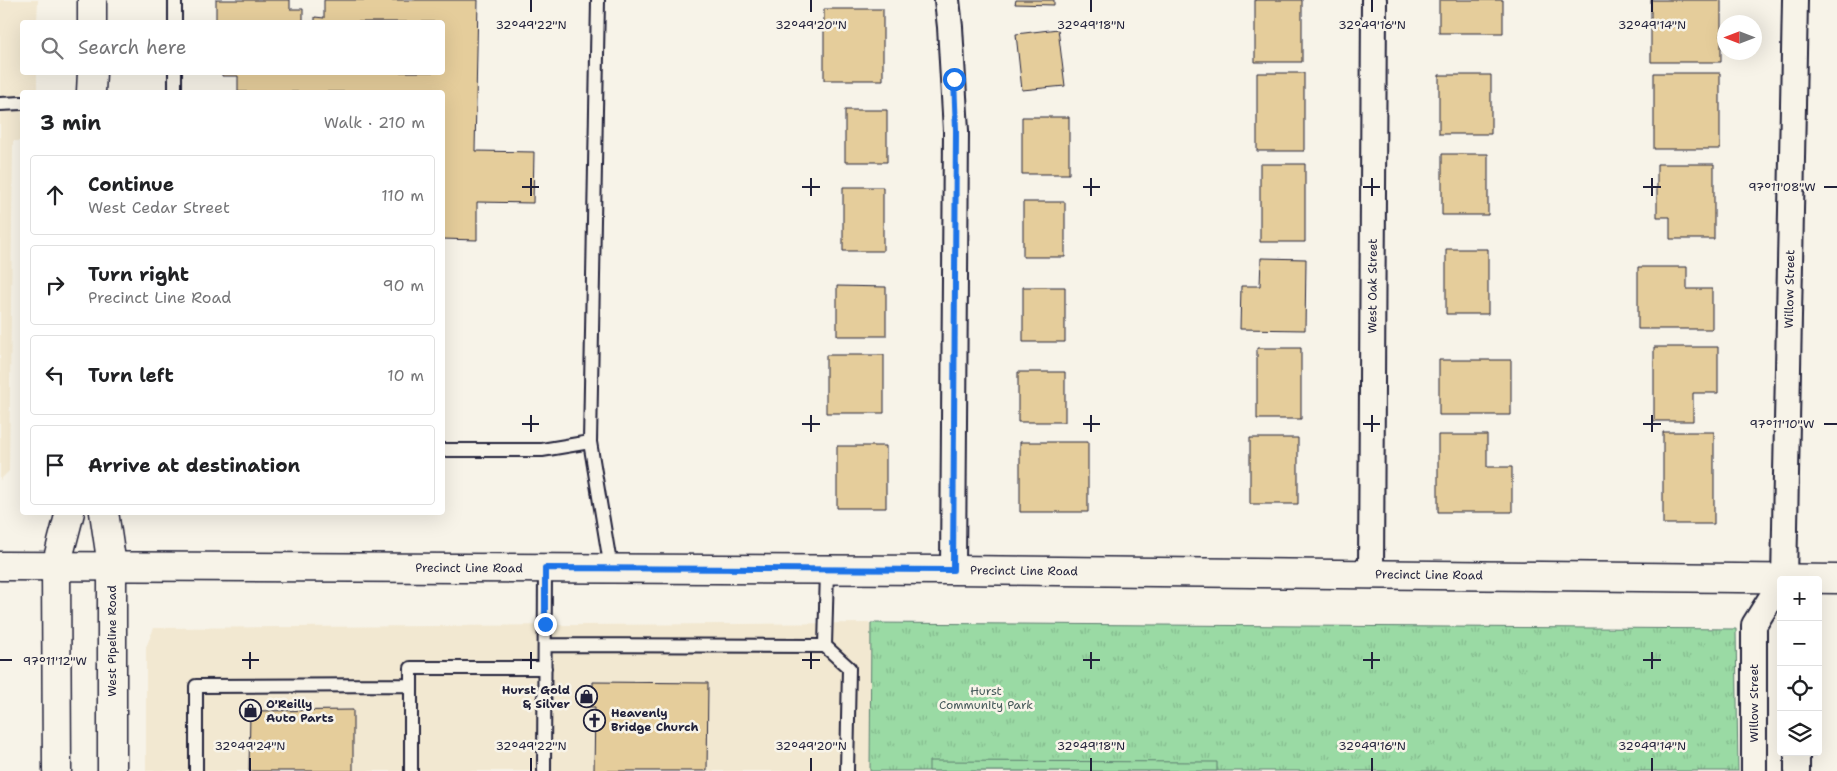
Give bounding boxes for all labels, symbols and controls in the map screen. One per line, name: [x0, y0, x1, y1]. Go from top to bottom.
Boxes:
north arrow: [1717, 15, 1762, 60]
text: 32°49'22"N: [495, 17, 567, 33]
text: 32°49'20"N: [775, 17, 847, 33]
text: 32°49'18"N: [1057, 17, 1125, 33]
text: 32°49'16"N: [1338, 17, 1406, 33]
text: 32°49'14"N: [1618, 17, 1686, 33]
search box: [20, 20, 445, 75]
icon: search: [38, 34, 66, 62]
text: Search here: [78, 35, 187, 60]
route start: [943, 68, 966, 91]
text: 3 min: [40, 109, 101, 137]
text: Walk · 210 m: [324, 112, 425, 133]
text: Continue: [88, 172, 174, 197]
text: 97°11'08"W: [1748, 179, 1816, 195]
icon: ahead: [41, 181, 69, 209]
text: 110 m: [381, 185, 424, 206]
text: West Cedar Street: [88, 197, 230, 218]
street label: West Oak Street: [1364, 238, 1381, 334]
street label: Willow Street: [1781, 249, 1798, 329]
text: Turn right: [88, 262, 189, 287]
icon: right: [41, 271, 69, 299]
text: 90 m: [383, 275, 424, 296]
text: Precinct Line Road: [88, 287, 231, 308]
icon: left: [41, 361, 69, 389]
text: Turn left: [88, 363, 174, 388]
text: 10 m: [387, 365, 424, 386]
text: 97°11'10"W: [1750, 416, 1814, 432]
icon: arrive: [41, 451, 69, 479]
text: Arrive at destination: [88, 453, 300, 478]
street label: Precinct Line Road: [415, 560, 523, 576]
street label: Precinct Line Road: [970, 562, 1078, 579]
street label: Precinct Line Road: [1375, 566, 1483, 583]
map controls: [1777, 576, 1822, 756]
button: +: [1777, 576, 1822, 621]
street label: West Pipeline Road: [104, 585, 120, 697]
route end: [534, 613, 557, 636]
button: −: [1777, 621, 1822, 666]
text: 97°11'12"W: [23, 653, 87, 669]
street label: Willow Street: [1746, 664, 1762, 742]
button: locate: [1777, 666, 1822, 711]
place label: Hurst Gold & Silver: [502, 682, 571, 712]
park label: Hurst Community Park: [939, 683, 1033, 713]
shop icon: Hurst Gold & Silver: [574, 685, 598, 709]
place label: O'Reilly Auto Parts: [266, 696, 334, 726]
shop icon: O'Reilly Auto Parts: [238, 699, 262, 723]
place label: Heavenly Bridge Church: [611, 705, 698, 735]
church icon: Heavenly Bridge Church: [583, 708, 607, 732]
button: layers: [1777, 711, 1822, 756]
text: 32°49'24"N: [215, 738, 286, 754]
text: 32°49'22"N: [495, 738, 567, 754]
text: 32°49'20"N: [775, 738, 847, 754]
text: 32°49'18"N: [1057, 738, 1125, 754]
text: 32°49'16"N: [1338, 738, 1406, 754]
text: 32°49'14"N: [1618, 738, 1686, 754]

